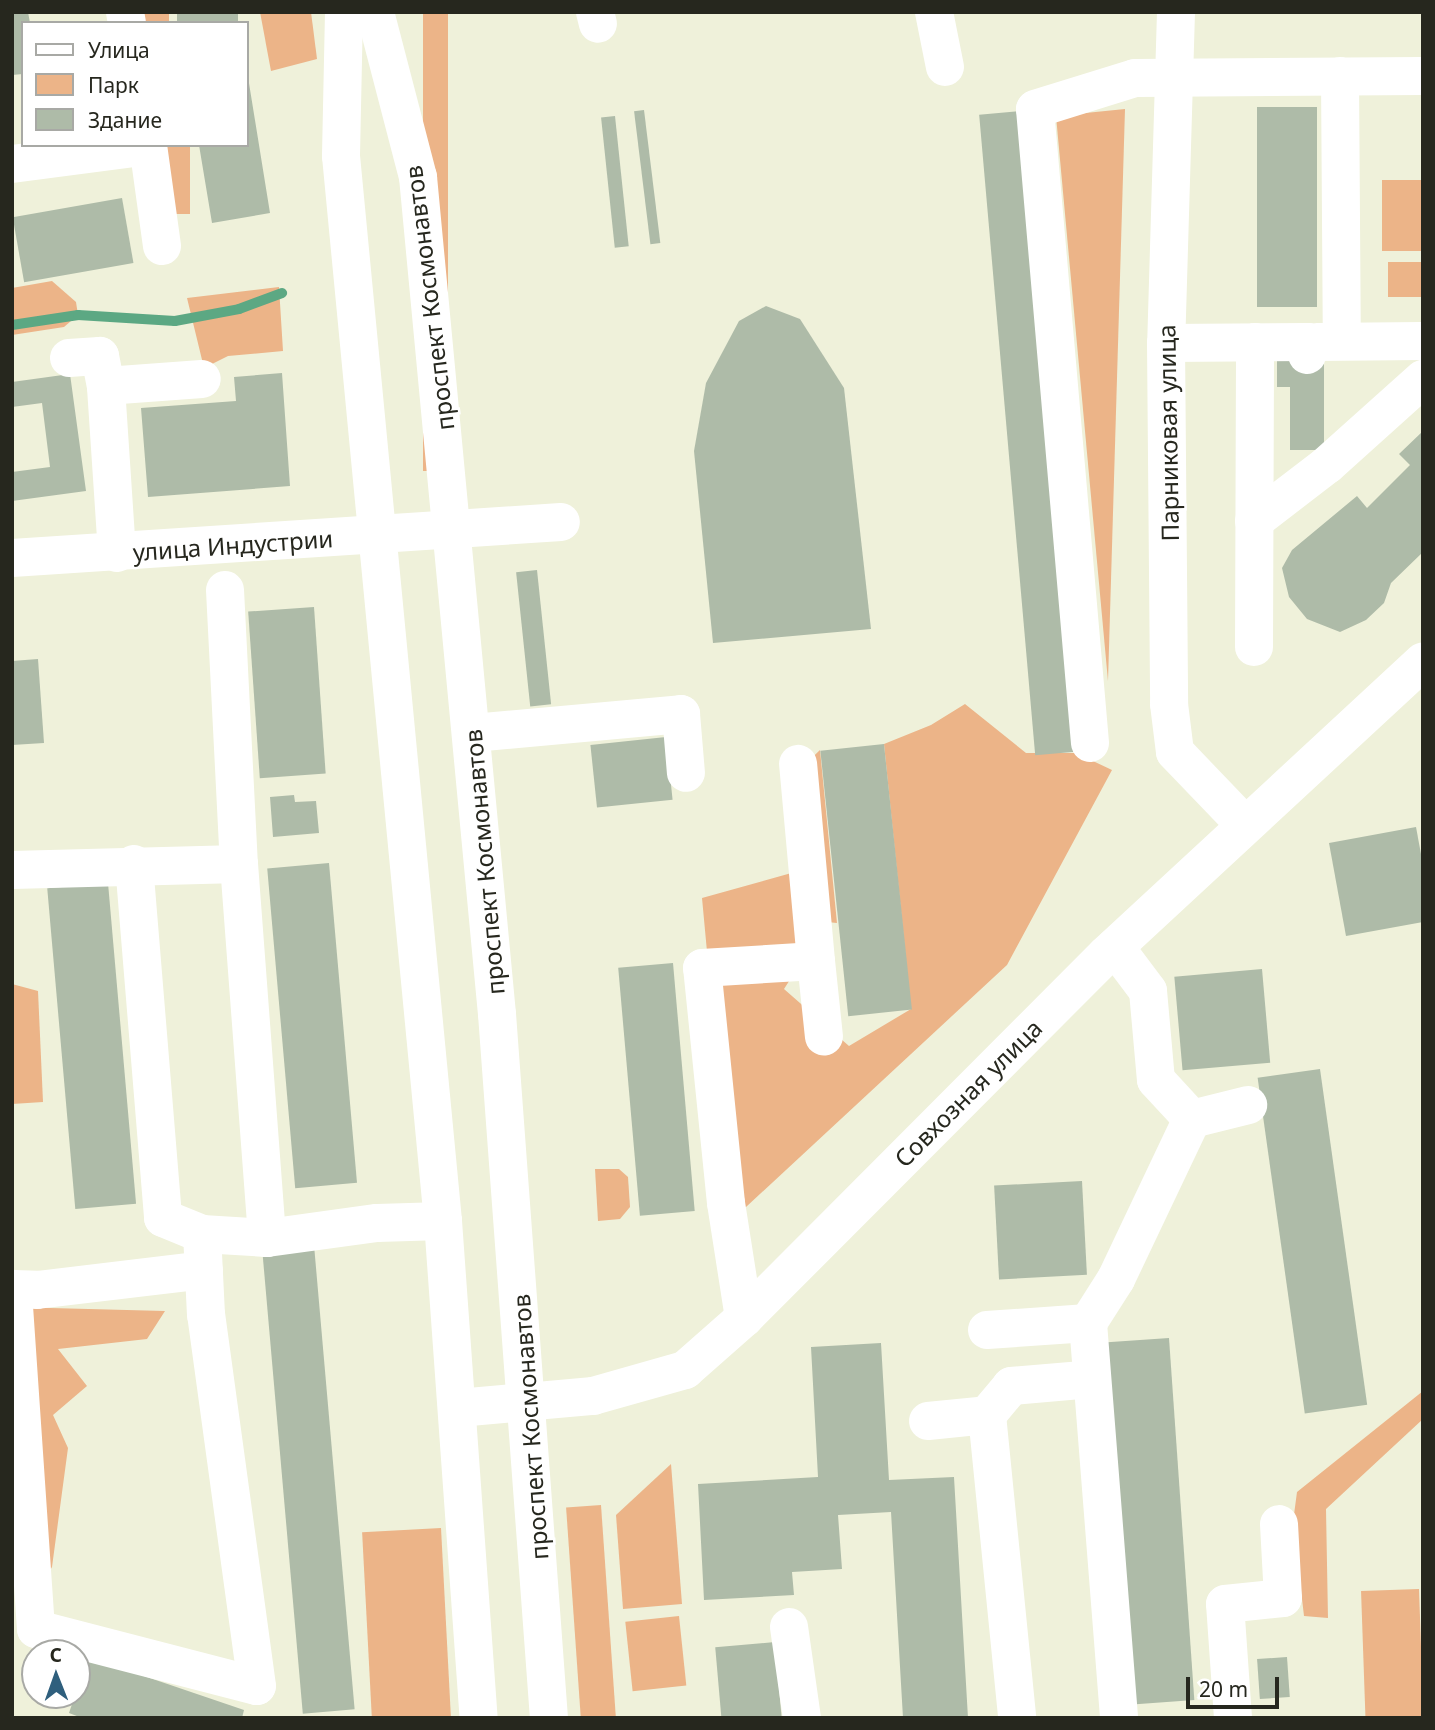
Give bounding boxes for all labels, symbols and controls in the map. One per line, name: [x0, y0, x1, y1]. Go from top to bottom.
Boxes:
legend: [21, 21, 248, 147]
text: Улица: [88, 36, 150, 64]
text: Парк: [88, 71, 139, 99]
text: Здание: [88, 106, 162, 134]
street label: проспект Космонавтов: [398, 164, 460, 432]
street label: Парниковая улица: [1152, 324, 1184, 542]
street label: улица Индустрии: [132, 524, 334, 566]
street label: проспект Космонавтов: [458, 728, 510, 996]
street label: Совхозная улица: [888, 1013, 1048, 1173]
street label: проспект Космонавтов: [506, 1293, 554, 1561]
north arrow: [21, 1639, 91, 1709]
text: С: [49, 1642, 62, 1668]
scale bar: [1190, 1664, 1283, 1708]
text: 20 m: [1199, 1675, 1248, 1703]

